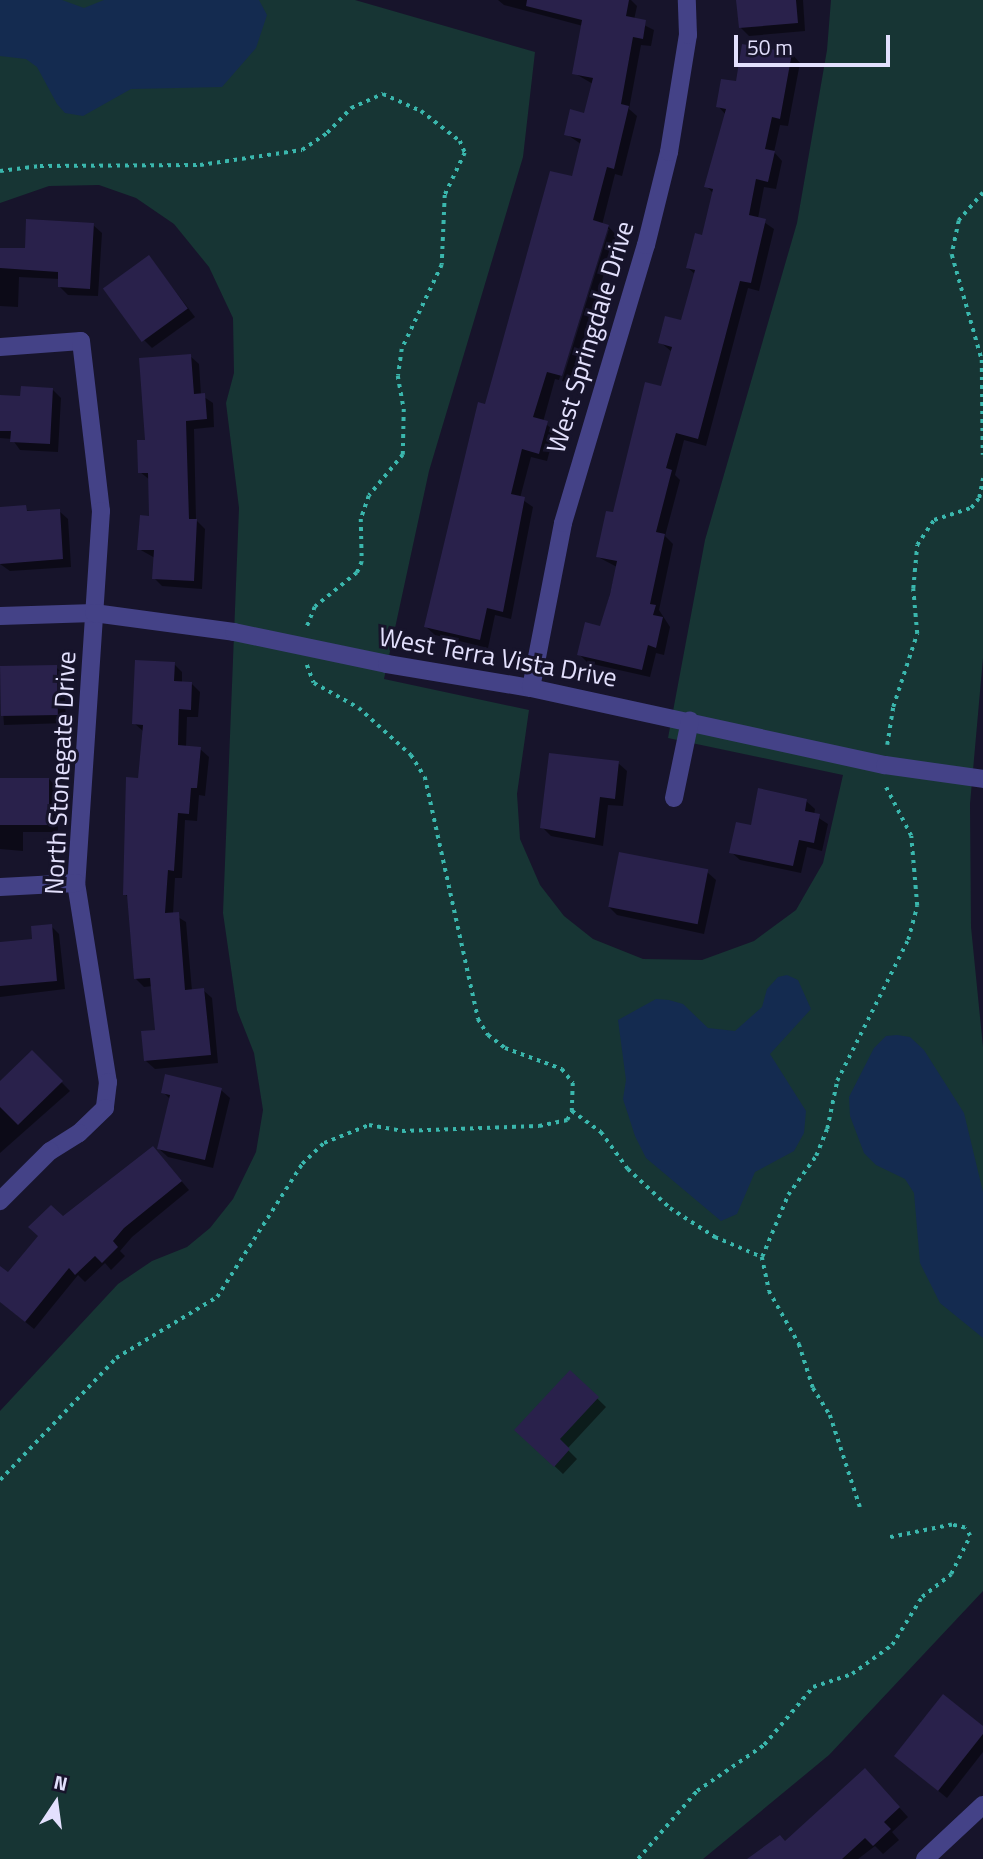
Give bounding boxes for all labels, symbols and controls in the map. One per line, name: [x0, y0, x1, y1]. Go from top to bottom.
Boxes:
scale bar: [738, 21, 894, 65]
text: 50 m: [747, 31, 793, 63]
street label: West Springdale Drive: [540, 217, 640, 457]
street label: West Terra Vista Drive: [376, 621, 620, 693]
street label: North Stonegate Drive: [38, 650, 82, 896]
text: N: [51, 1766, 71, 1798]
north arrow: [21, 1768, 91, 1838]

